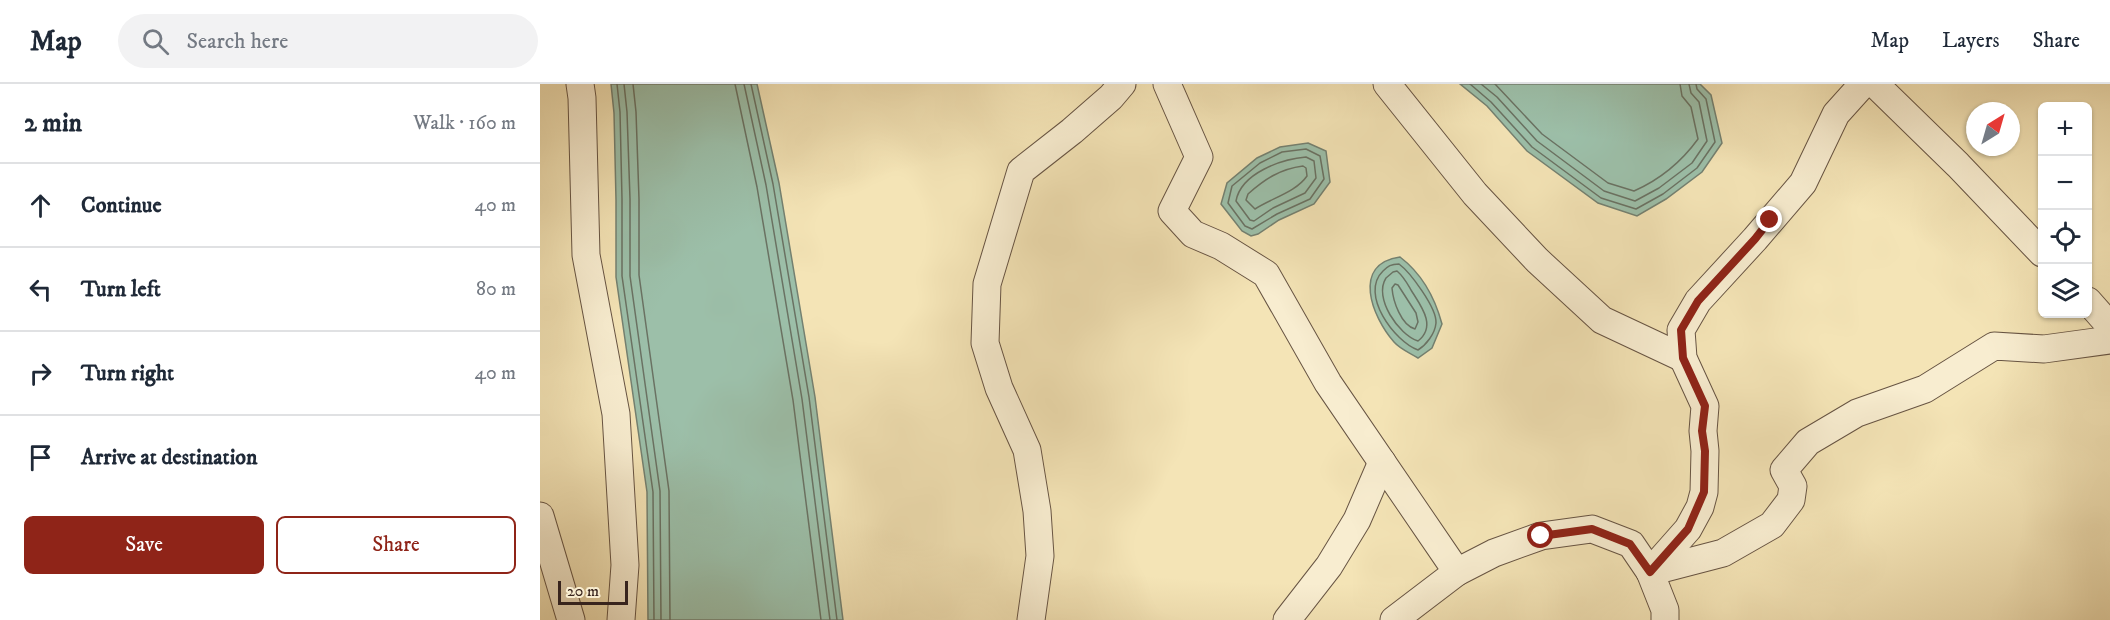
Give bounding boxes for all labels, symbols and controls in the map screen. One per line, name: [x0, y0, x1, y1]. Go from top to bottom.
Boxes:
search box: [118, 14, 538, 68]
text: Map: [30, 24, 82, 59]
icon: search: [139, 25, 172, 58]
text: Search here: [187, 28, 288, 55]
text: Map: [1870, 28, 1909, 54]
text: Layers: [1942, 28, 2000, 54]
text: Share: [2033, 28, 2080, 54]
north arrow: [1966, 102, 2020, 156]
map controls: [2038, 102, 2092, 318]
button: +: [2038, 102, 2092, 156]
text: 2 min: [24, 107, 82, 140]
text: Walk · 160 m: [413, 111, 516, 136]
button: −: [2038, 156, 2092, 210]
icon: ahead: [24, 189, 57, 222]
text: Continue: [81, 192, 162, 219]
text: 40 m: [474, 193, 516, 218]
route end: [1756, 206, 1782, 232]
button: locate: [2038, 210, 2092, 264]
button: layers: [2038, 264, 2092, 318]
icon: left: [24, 273, 57, 306]
text: Turn left: [81, 276, 161, 303]
text: 80 m: [476, 277, 516, 302]
icon: right: [24, 357, 57, 390]
text: Turn right: [81, 360, 174, 387]
text: 40 m: [474, 361, 516, 386]
icon: arrive: [24, 441, 57, 474]
text: Arrive at destination: [81, 444, 258, 471]
button: Save: [24, 516, 264, 574]
button: Share: [276, 516, 516, 574]
route start: [1527, 522, 1553, 548]
scale bar: [558, 578, 628, 606]
text: 20 m: [567, 581, 599, 601]

